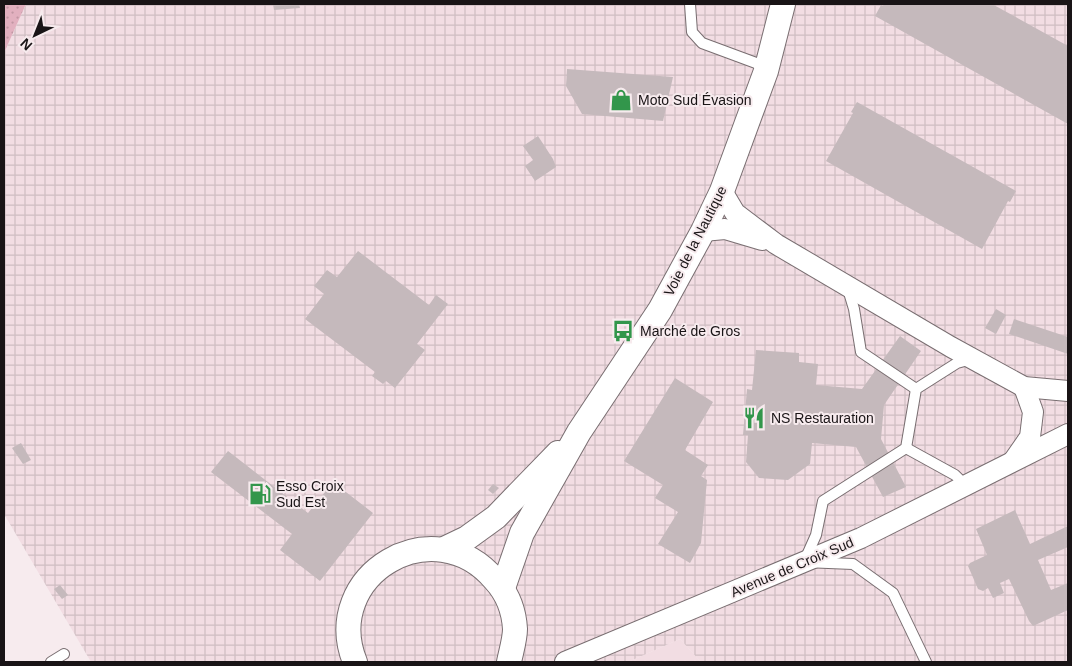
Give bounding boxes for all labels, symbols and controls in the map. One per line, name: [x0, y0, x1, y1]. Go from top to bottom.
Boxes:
north arrow: [10, 10, 60, 60]
text: N: [17, 35, 35, 54]
shop icon: Moto Sud Évasion: [608, 87, 634, 113]
place label: Moto Sud Évasion: [638, 92, 752, 108]
street label: Voie de la Nautique: [660, 183, 730, 299]
bus stop icon: Marché de Gros: [610, 318, 636, 344]
place label: Marché de Gros: [640, 323, 740, 339]
restaurant icon: NS Restauration: [741, 405, 767, 431]
place label: NS Restauration: [771, 410, 874, 426]
place label: Esso Croix Sud Est: [276, 478, 344, 510]
fuel station icon: Esso Croix Sud Est: [247, 481, 273, 507]
street label: Avenue de Croix Sud: [728, 534, 856, 600]

